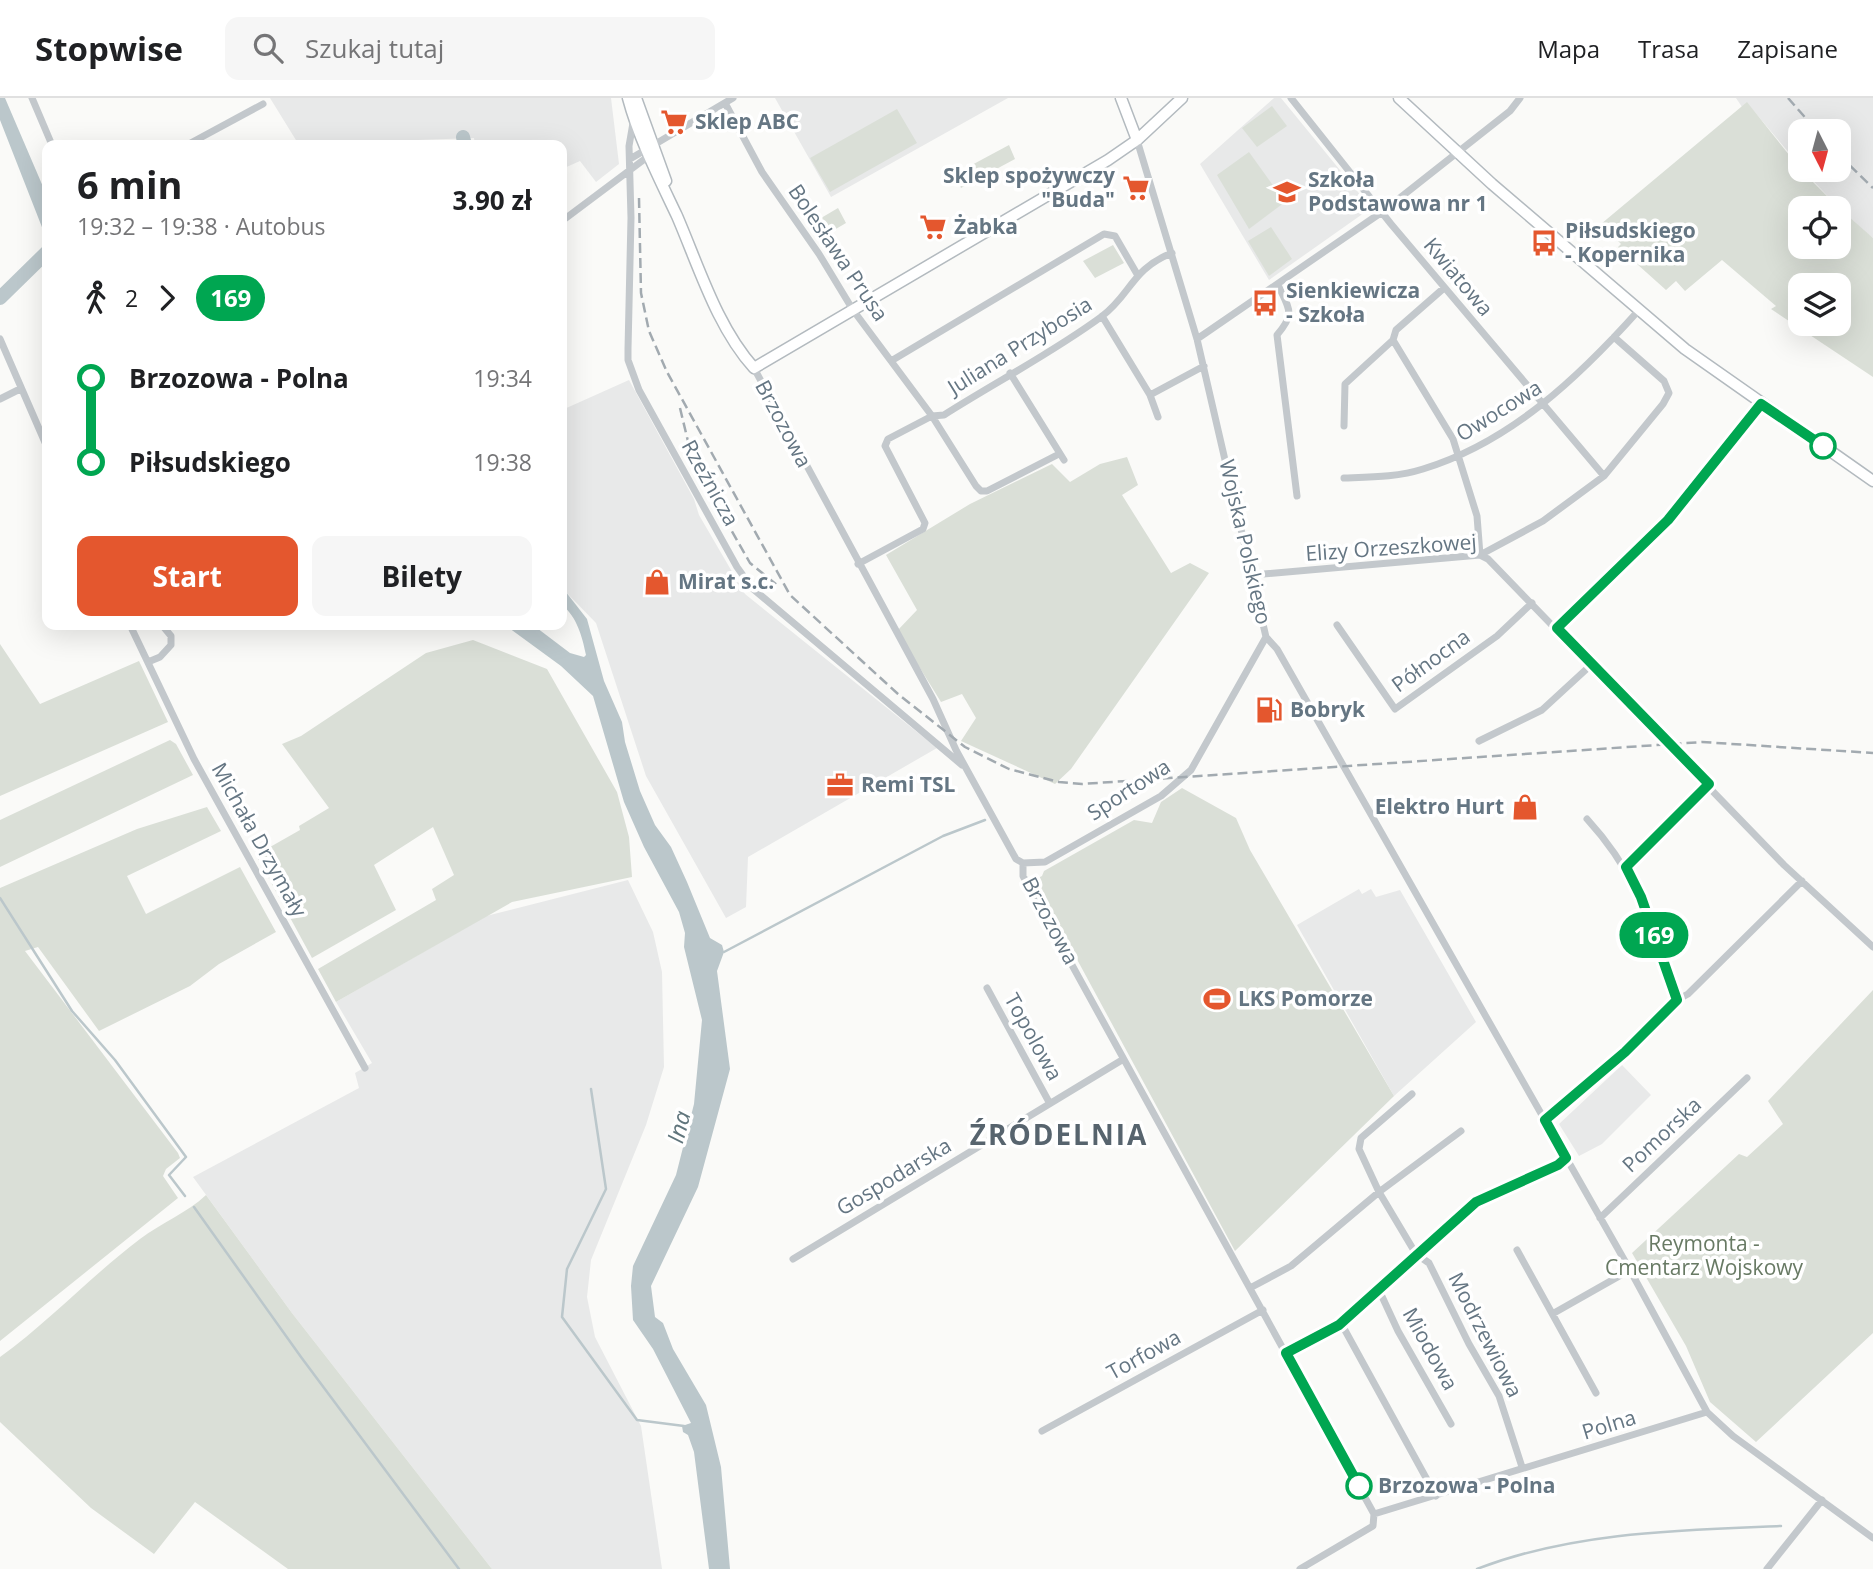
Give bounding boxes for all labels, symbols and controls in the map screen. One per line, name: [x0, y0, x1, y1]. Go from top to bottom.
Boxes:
search box: [225, 17, 715, 80]
text: Stopwise: [35, 26, 183, 71]
icon: search: [249, 29, 287, 67]
text: Szukaj tutaj: [305, 30, 444, 66]
text: Mapa: [1537, 32, 1600, 65]
text: Trasa: [1638, 32, 1699, 65]
text: Zapisane: [1737, 32, 1838, 65]
supermarket icon: Sklep ABC: [659, 107, 689, 137]
place label: Sklep ABC: [695, 107, 799, 135]
north arrow: [1788, 119, 1852, 182]
map controls: [1788, 119, 1851, 336]
text: 6 min: [77, 158, 182, 210]
place label: Sklep spożywczy "Buda": [943, 161, 1115, 213]
place label: Szkoła Podstawowa nr 1: [1308, 165, 1488, 217]
supermarket icon: Sklep spożywczy "Buda": [1121, 173, 1151, 203]
school or university icon: Szkoła Podstawowa nr 1: [1272, 177, 1302, 207]
street label: Bolesława Prusa: [783, 179, 895, 326]
text: 3.90 zł: [453, 182, 532, 218]
button: locate: [1788, 196, 1851, 259]
text: 19:32 – 19:38 · Autobus: [77, 210, 326, 242]
supermarket icon: Żabka: [918, 212, 948, 242]
place label: Żabka: [954, 212, 1018, 240]
place label: Piłsudskiego - Kopernika: [1565, 216, 1696, 268]
bus stop icon: Piłsudskiego - Kopernika: [1529, 228, 1559, 258]
street label: Kwiatowa: [1418, 231, 1500, 321]
button: layers: [1788, 273, 1851, 336]
place label: Sienkiewicza - Szkoła: [1286, 276, 1420, 328]
icon: walk: [77, 279, 115, 317]
icon: forward: [148, 279, 186, 317]
text: 169: [210, 281, 251, 314]
text: 2: [125, 282, 138, 314]
bus stop icon: Sienkiewicza - Szkoła: [1250, 288, 1280, 318]
street label: Juliana Przybosia: [940, 290, 1097, 402]
text: Brzozowa - Polna: [129, 360, 349, 396]
text: 19:34: [473, 362, 532, 394]
street label: Owocowa: [1450, 373, 1547, 447]
street label: Brzozowa: [749, 375, 819, 472]
unlabelled marker: [1810, 433, 1836, 459]
street label: Rzeźnicza: [676, 435, 746, 530]
text: Piłsudskiego: [129, 444, 291, 480]
text: 19:38: [473, 446, 532, 478]
street label: Wojska Polskiego: [1213, 457, 1279, 627]
street label: Elizy Orzeszkowej: [1304, 527, 1477, 567]
button: Start: [77, 536, 298, 616]
button: Bilety: [312, 536, 532, 616]
shop icon: Mirat s.c.: [642, 567, 672, 597]
place label: Mirat s.c.: [678, 567, 774, 595]
street label: Północna: [1385, 622, 1475, 698]
fuel station icon: Bobryk: [1254, 695, 1284, 725]
place label: Bobryk: [1290, 695, 1366, 723]
street label: Sportowa: [1082, 752, 1175, 826]
street label: Michała Drzymały: [206, 757, 314, 922]
office icon: Remi TSL: [825, 770, 855, 800]
place label: Remi TSL: [861, 770, 955, 798]
place label: Elektro Hurt: [1375, 792, 1504, 820]
shop icon: Elektro Hurt: [1510, 792, 1540, 822]
street label: Brzozowa: [1016, 872, 1086, 969]
line badge: 169: [1614, 912, 1694, 958]
text: 169: [1633, 918, 1675, 951]
sports icon: LKS Pomorze: [1202, 984, 1232, 1014]
place label: LKS Pomorze: [1238, 984, 1373, 1012]
street label: Topolowa: [998, 988, 1069, 1085]
street label: Pomorska: [1616, 1090, 1707, 1178]
water label: Ina: [658, 1107, 698, 1147]
district label: ŹRÓDELNIA: [970, 1115, 1148, 1153]
street label: Gospodarska: [831, 1131, 956, 1221]
park label: Reymonta - Cmentarz Wojskowy: [1605, 1229, 1804, 1281]
street label: Modrzewiowa: [1442, 1267, 1529, 1402]
street label: Miodowa: [1397, 1302, 1465, 1395]
street label: Torfowa: [1102, 1322, 1185, 1386]
street label: Polna: [1578, 1403, 1639, 1445]
place label: Brzozowa - Polna: [1378, 1471, 1556, 1499]
marker: Brzozowa - Polna: [1346, 1473, 1372, 1499]

